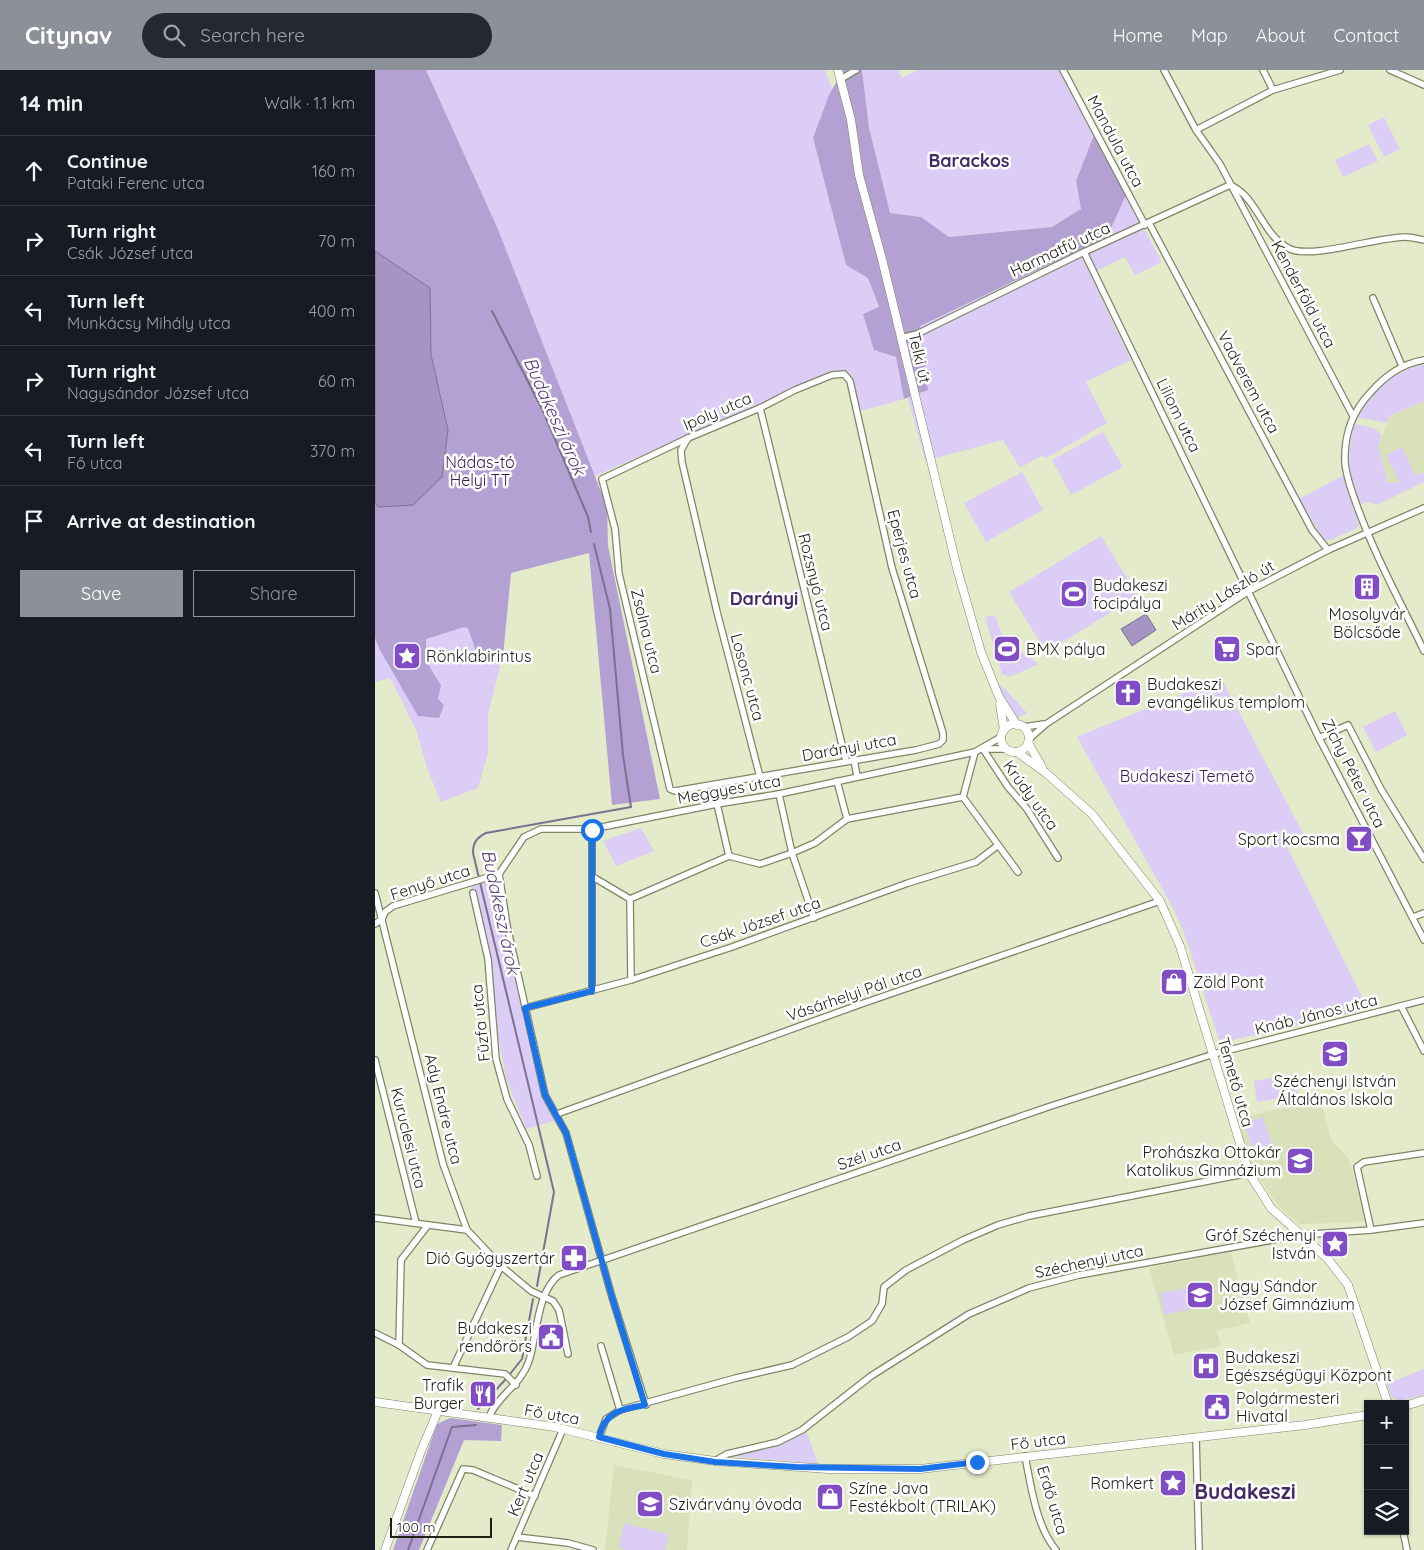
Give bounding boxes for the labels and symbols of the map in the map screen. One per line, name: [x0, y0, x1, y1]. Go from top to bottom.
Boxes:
street label: Mandula utca: [1083, 92, 1149, 190]
district label: Barackos: [928, 149, 1010, 172]
street label: Harmatfű utca: [1007, 217, 1113, 281]
street label: Kenderföld utca: [1267, 237, 1341, 351]
street label: Vadverem utca: [1214, 327, 1284, 437]
street label: Telki út: [904, 331, 936, 385]
water label: Budakeszi árok: [519, 353, 592, 480]
street label: Liliom utca: [1152, 375, 1206, 455]
street label: Ipoly utca: [680, 388, 754, 434]
park label: Nádas-tó Helyi TT: [445, 452, 515, 490]
street label: Eperjes utca: [883, 507, 927, 601]
street label: Rozsnyó utca: [794, 531, 838, 633]
street label: Márity László út: [1168, 556, 1278, 634]
building icon: Mosolyvár Bölcsőde: [1352, 572, 1382, 602]
place label: Budakeszi focipálya: [1093, 575, 1168, 613]
sports icon: Budakeszi focipálya: [1059, 579, 1089, 609]
street label: Zsolna utca: [627, 586, 667, 676]
district label: Darányi: [730, 587, 798, 610]
place label: Mosolyvár Bölcsőde: [1329, 604, 1405, 642]
street label: Losonc utca: [727, 631, 769, 723]
sports icon: BMX pálya: [992, 634, 1022, 664]
supermarket icon: Spar: [1212, 634, 1242, 664]
place label: BMX pálya: [1026, 639, 1105, 659]
place label: Spar: [1246, 639, 1281, 659]
place icon: Rönklabirintus: [392, 641, 422, 671]
place label: Rönklabirintus: [426, 646, 531, 666]
place label: Budakeszi evangélikus templom: [1147, 674, 1305, 712]
church icon: Budakeszi evangélikus templom: [1113, 678, 1143, 708]
street label: Zichy Péter utca: [1318, 715, 1390, 831]
street label: Darányi utca: [800, 729, 898, 765]
street label: Krúdy utca: [999, 756, 1063, 834]
park label: Budakeszi Temető: [1120, 766, 1254, 786]
street label: Meggyes utca: [676, 770, 782, 808]
route start: [581, 819, 604, 842]
bar icon: Sport kocsma: [1344, 824, 1374, 854]
place label: Sport kocsma: [1238, 829, 1340, 849]
water label: Budakeszi árok: [477, 848, 526, 978]
street label: Fenyő utca: [388, 860, 472, 904]
street label: Csák József utca: [697, 892, 823, 952]
street label: Vásárhelyi Pál utca: [784, 960, 924, 1026]
shop icon: Zöld Pont: [1159, 967, 1189, 997]
place label: Zöld Pont: [1193, 972, 1264, 992]
street label: Fűzfa utca: [466, 983, 494, 1063]
street label: Knáb János utca: [1253, 989, 1379, 1039]
street label: Temető utca: [1214, 1035, 1258, 1129]
school or university icon: Széchenyi István Általános Iskola: [1320, 1039, 1350, 1069]
street label: Ady Endre utca: [421, 1052, 467, 1166]
place label: Széchenyi István Általános Iskola: [1274, 1071, 1396, 1109]
street label: Kuruclesi utca: [387, 1085, 431, 1191]
street label: Szél utca: [835, 1134, 903, 1174]
place label: Prohászka Ottokár Katolikus Gimnázium: [1126, 1142, 1281, 1180]
school or university icon: Prohászka Ottokár Katolikus Gimnázium: [1285, 1146, 1315, 1176]
place label: Gróf Széchenyi István: [1205, 1225, 1316, 1263]
place icon: Gróf Széchenyi István: [1320, 1229, 1350, 1259]
street label: Széchenyi utca: [1033, 1240, 1145, 1282]
pharmacy icon: Dió Gyógyszertár: [559, 1243, 589, 1273]
place label: Dió Gyógyszertár: [426, 1248, 555, 1268]
place label: Nagy Sándor József Gimnázium: [1219, 1276, 1355, 1314]
school or university icon: Nagy Sándor József Gimnázium: [1185, 1280, 1215, 1310]
place label: Budakeszi rendőrörs: [457, 1318, 532, 1356]
public building icon: Budakeszi rendőrörs: [536, 1322, 566, 1352]
place label: Budakeszi Egészségügyi Központ: [1225, 1347, 1392, 1385]
hospital icon: Budakeszi Egészségügyi Központ: [1191, 1351, 1221, 1381]
place label: Trafik Burger: [414, 1375, 464, 1413]
restaurant icon: Trafik Burger: [468, 1379, 498, 1409]
place label: Polgármesteri Hivatal: [1236, 1388, 1339, 1426]
public building icon: Polgármesteri Hivatal: [1202, 1392, 1232, 1422]
street label: Fő utca: [523, 1399, 581, 1429]
street label: Fő utca: [1009, 1428, 1067, 1454]
street label: Kert utca: [503, 1449, 547, 1519]
route end: [966, 1451, 989, 1474]
street label: Erdő utca: [1033, 1463, 1073, 1537]
place icon: Romkert: [1158, 1468, 1188, 1498]
place label: Romkert: [1090, 1473, 1154, 1493]
place label: Színe Java Festékbolt (TRILAK): [849, 1478, 996, 1516]
district label: Budakeszi: [1194, 1478, 1296, 1504]
shop icon: Színe Java Festékbolt (TRILAK): [815, 1482, 845, 1512]
school or university icon: Szivárvány óvoda: [635, 1489, 665, 1519]
place label: Szivárvány óvoda: [669, 1494, 802, 1514]
scale bar: [390, 1515, 493, 1538]

